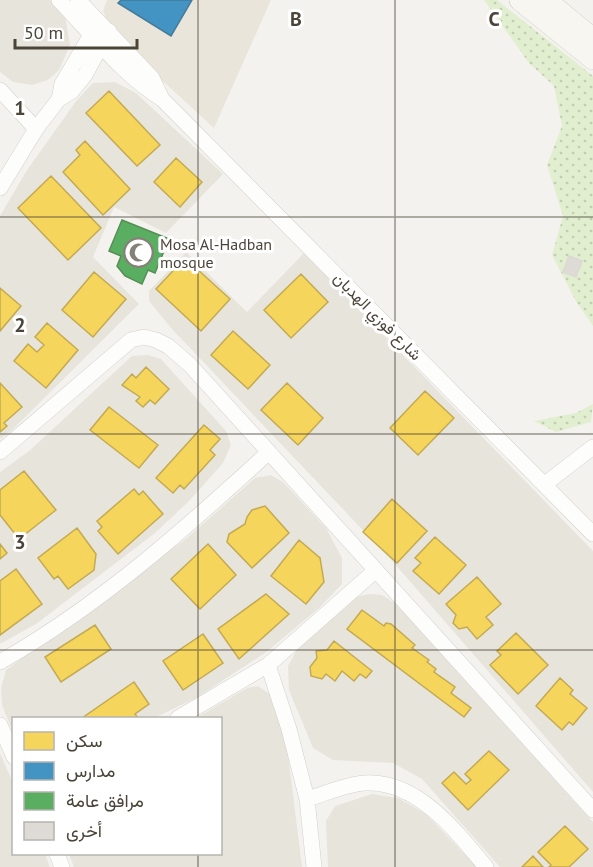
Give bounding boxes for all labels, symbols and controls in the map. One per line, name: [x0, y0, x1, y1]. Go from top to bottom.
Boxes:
text: B: [290, 6, 302, 32]
text: C: [488, 6, 500, 32]
scale bar: [15, 12, 136, 50]
text: 50 m: [24, 21, 63, 44]
text: 1: [14, 95, 26, 121]
place label: Mosa Al-Hadban mosque: [160, 234, 272, 272]
mosque icon: Mosa Al-Hadban mosque: [123, 237, 155, 269]
street label: شارع فوزي الهدبان: [327, 268, 426, 367]
text: 2: [14, 312, 26, 338]
text: 3: [14, 529, 26, 555]
legend: [12, 717, 222, 855]
text: سكن: [66, 729, 102, 752]
text: مدارس: [66, 759, 115, 782]
text: مرافق عامة: [66, 789, 144, 812]
text: أخرى: [66, 819, 102, 842]

